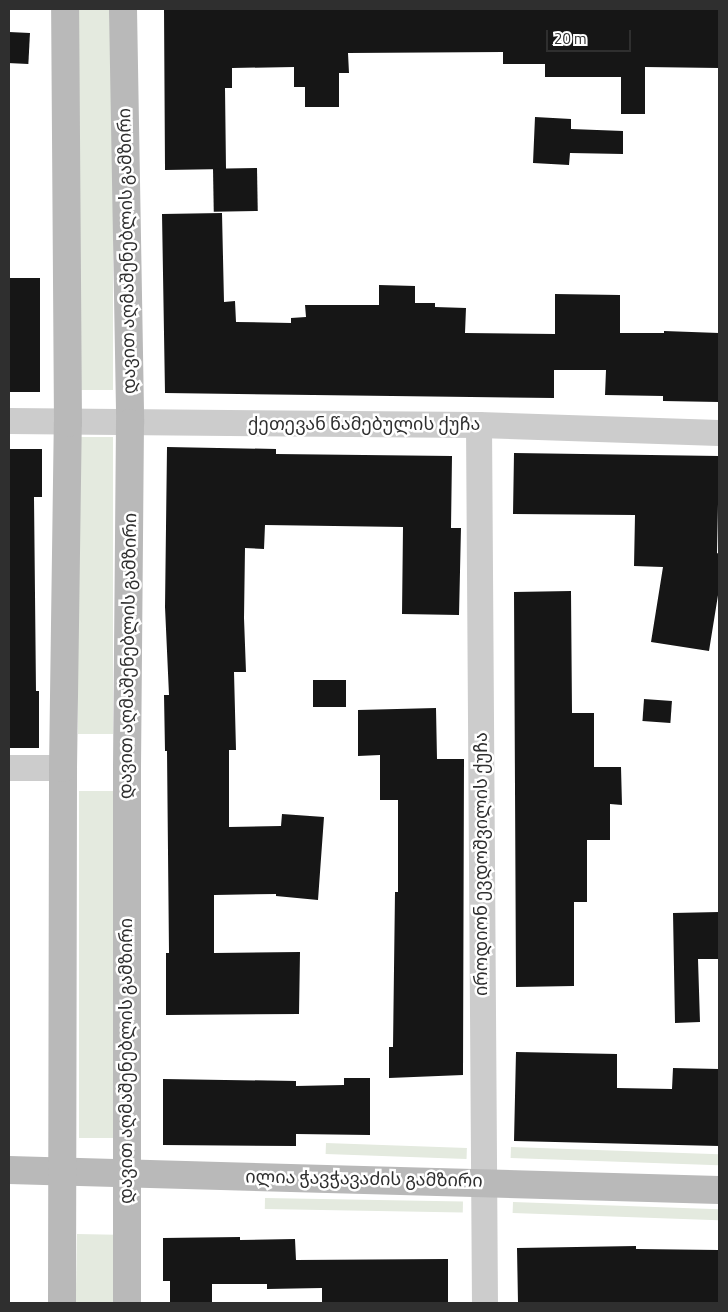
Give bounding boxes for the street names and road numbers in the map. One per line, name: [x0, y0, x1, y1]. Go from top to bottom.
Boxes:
street label: დავით აღმაშენებლის გამზირი: [114, 108, 140, 394]
street label: ქეთევან წამებულის ქუჩა: [248, 413, 480, 435]
street label: დავით აღმაშენებლის გამზირი: [115, 513, 141, 799]
street label: იროდიონ ევდოშვილის ქუჩა: [470, 732, 492, 996]
street label: დავით აღმაშენებლის გამზირი: [115, 918, 137, 1204]
street label: ილია ჭავჭავაძის გამზირი: [245, 1166, 483, 1192]

